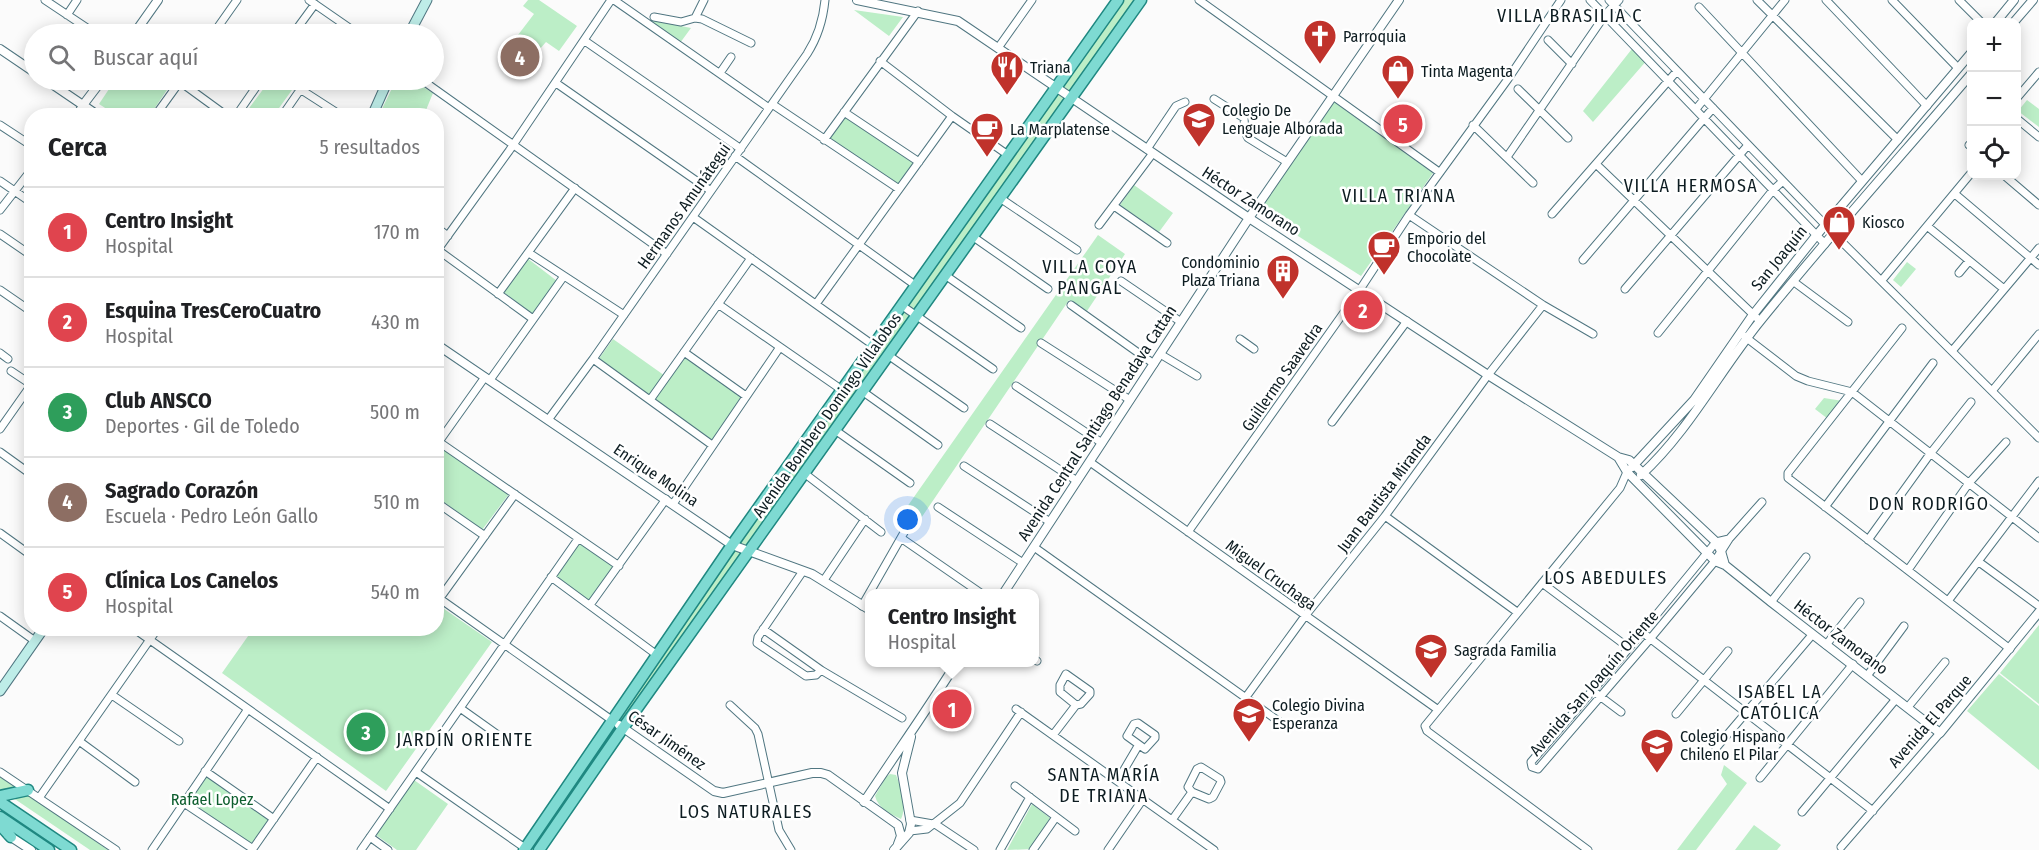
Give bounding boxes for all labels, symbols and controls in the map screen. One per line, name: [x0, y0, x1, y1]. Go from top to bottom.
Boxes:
district label: VILLA BRASILIA C: [1497, 5, 1643, 27]
church icon: Parroquia: [1302, 18, 1338, 65]
map controls: [1967, 18, 2021, 180]
button: +: [1967, 18, 2021, 72]
search box: [24, 24, 444, 90]
place label: Parroquia: [1343, 27, 1406, 46]
pin: 4: [500, 34, 540, 80]
icon: search: [45, 41, 78, 74]
text: Buscar aquí: [93, 44, 198, 71]
restaurant icon: Triana: [989, 49, 1025, 96]
shop icon: Tinta Magenta: [1380, 53, 1416, 100]
place label: Triana: [1030, 58, 1071, 77]
place label: Tinta Magenta: [1421, 62, 1513, 81]
button: −: [1967, 72, 2021, 126]
school or university icon: Colegio De Lenguaje Alborada: [1181, 101, 1217, 148]
place label: Colegio De Lenguaje Alborada: [1222, 101, 1343, 138]
pin: 5: [1384, 102, 1422, 146]
cafe icon: La Marplatense: [969, 111, 1005, 158]
place label: La Marplatense: [1010, 120, 1110, 139]
button: locate: [1967, 126, 2021, 180]
text: Cerca: [48, 132, 107, 163]
text: 5 resultados: [320, 135, 420, 159]
street label: Hermanos Amunátegui: [634, 140, 734, 272]
street label: Héctor Zamorano: [1199, 162, 1303, 240]
district label: VILLA HERMOSA: [1624, 175, 1758, 197]
district label: VILLA TRIANA: [1342, 185, 1456, 207]
shop icon: Kiosco: [1821, 204, 1857, 251]
text: Centro Insight: [105, 207, 233, 234]
place label: Kiosco: [1862, 213, 1905, 232]
text: 1: [63, 220, 72, 244]
text: 170 m: [374, 220, 420, 244]
street label: San Joaquín: [1747, 222, 1811, 294]
cafe icon: Emporio del Chocolate: [1366, 229, 1402, 276]
place label: Emporio del Chocolate: [1407, 229, 1486, 266]
text: Hospital: [105, 234, 173, 258]
place label: Condominio Plaza Triana: [1181, 253, 1260, 290]
building icon: Condominio Plaza Triana: [1265, 253, 1301, 300]
district label: VILLA COYA PANGAL: [1042, 256, 1138, 299]
pin: 2: [1344, 288, 1382, 332]
text: Esquina TresCeroCuatro: [105, 297, 321, 324]
street label: Avenida Central Santiago Benadava Cattan: [1014, 302, 1180, 544]
street label: Avenida Bombero Domingo Villalobos: [749, 309, 905, 521]
text: 2: [63, 310, 72, 334]
text: 430 m: [371, 310, 420, 334]
street label: Guillermo Saavedra: [1238, 319, 1326, 435]
text: Hospital: [105, 324, 173, 348]
text: Club ANSCO: [105, 387, 212, 414]
text: 3: [63, 400, 72, 424]
text: 500 m: [370, 400, 420, 424]
text: Deportes · Gil de Toledo: [105, 414, 300, 438]
street label: Juan Bautista Miranda: [1333, 430, 1435, 556]
street label: Enrique Molina: [610, 440, 702, 510]
text: Sagrado Corazón: [105, 477, 258, 504]
text: 4: [62, 490, 73, 514]
text: 510 m: [374, 490, 420, 514]
district label: DON RODRIGO: [1869, 493, 1989, 515]
text: Escuela · Pedro León Gallo: [105, 504, 318, 528]
your location: [893, 505, 922, 534]
street label: Miguel Cruchaga: [1222, 536, 1320, 614]
text: Clínica Los Canelos: [105, 567, 278, 594]
district label: LOS ABEDULES: [1544, 567, 1668, 589]
text: 5: [63, 580, 72, 604]
text: 540 m: [371, 580, 420, 604]
popup: [865, 589, 1039, 667]
text: Hospital: [105, 594, 173, 618]
street label: Héctor Zamorano: [1790, 595, 1892, 679]
text: Centro Insight: [888, 603, 1016, 630]
street label: Avenida San Joaquín Oriente: [1526, 606, 1662, 760]
text: Hospital: [888, 630, 956, 654]
school or university icon: Sagrada Familia: [1413, 632, 1449, 679]
place label: Sagrada Familia: [1454, 641, 1557, 660]
street label: Avenida El Parque: [1885, 671, 1976, 771]
district label: ISABEL LA CATÓLICA: [1738, 681, 1822, 724]
pin: 1: [932, 686, 972, 732]
school or university icon: Colegio Divina Esperanza: [1231, 696, 1267, 743]
place label: Colegio Divina Esperanza: [1272, 696, 1365, 733]
street label: César Jiménez: [624, 706, 710, 774]
pin: 3: [346, 710, 386, 754]
school or university icon: Colegio Hispano Chileno El Pilar: [1639, 727, 1675, 774]
place label: Colegio Hispano Chileno El Pilar: [1680, 727, 1786, 764]
district label: JARDÍN ORIENTE: [396, 728, 534, 751]
district label: SANTA MARÍA DE TRIANA: [1047, 763, 1161, 807]
park label: Rafael Lopez: [171, 790, 253, 809]
district label: LOS NATURALES: [679, 801, 813, 823]

